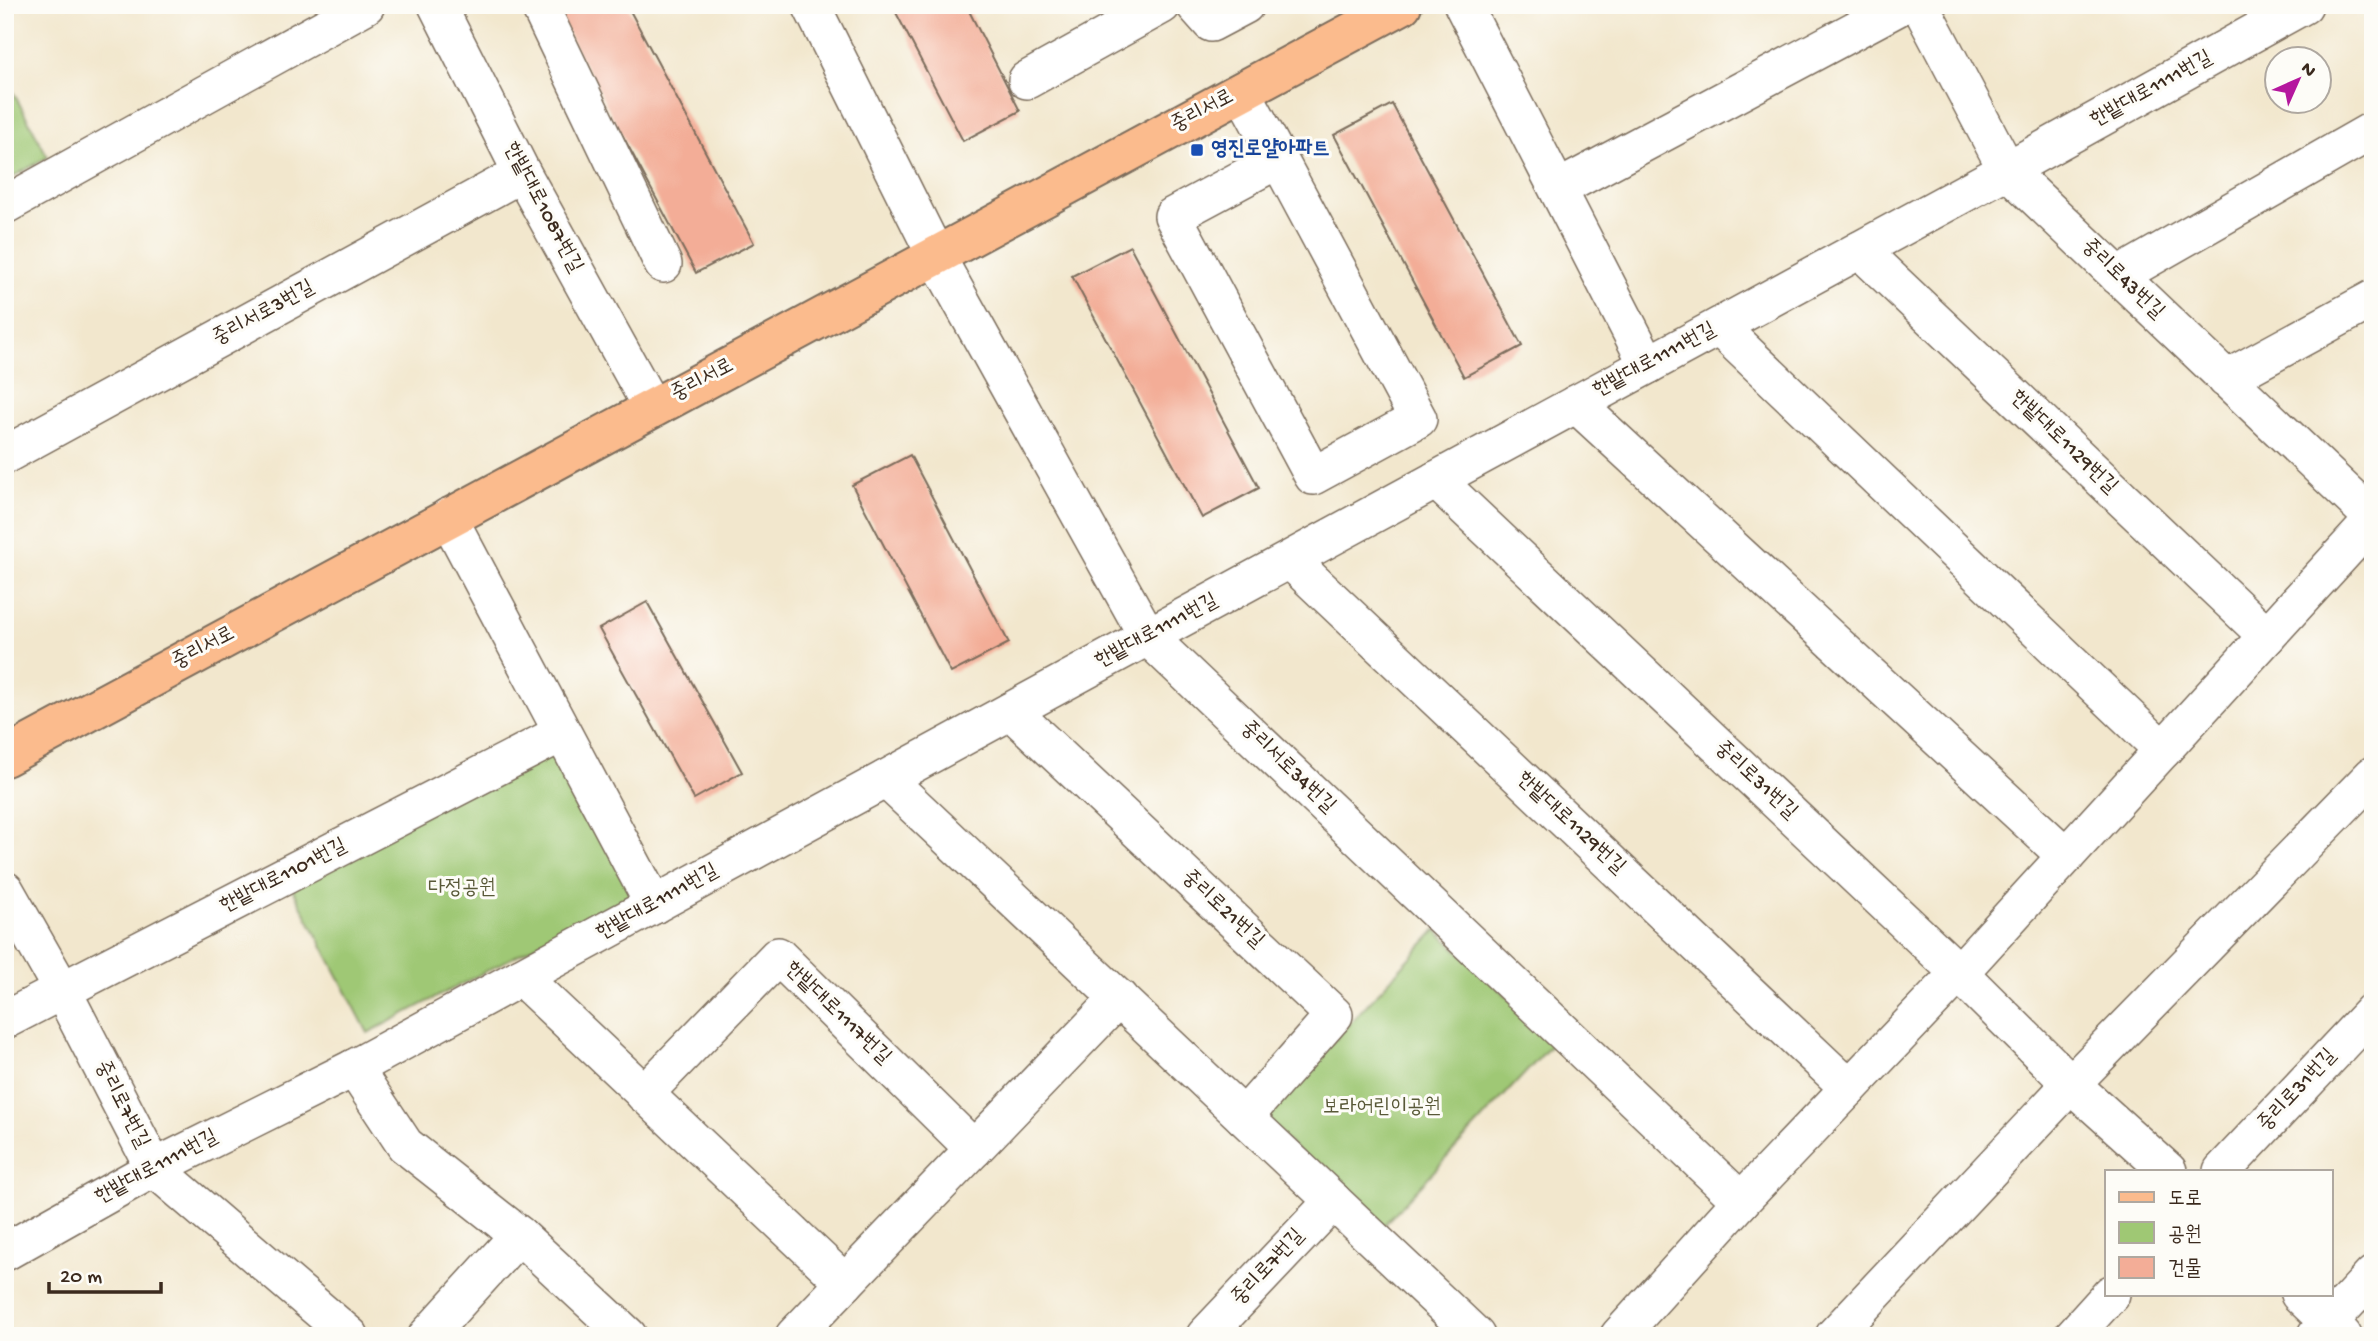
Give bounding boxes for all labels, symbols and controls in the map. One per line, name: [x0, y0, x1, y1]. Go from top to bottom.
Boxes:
street label: 한밭대로1111번길: [2087, 46, 2217, 134]
north arrow: [2262, 46, 2332, 116]
text: N: [2295, 58, 2320, 83]
street label: 중리서로: [1167, 85, 1239, 139]
place label: 영진로얄아파트: [1211, 137, 1329, 163]
street label: 한밭대로1087번길: [497, 138, 587, 278]
marker: 영진로얄아파트: [1189, 142, 1205, 158]
street label: 중리로43번길: [2075, 234, 2169, 326]
street label: 중리서로3번길: [209, 276, 319, 352]
street label: 한밭대로1111번길: [1589, 318, 1721, 404]
street label: 중리서로: [667, 354, 739, 408]
street label: 한밭대로1129번길: [2004, 386, 2122, 500]
street label: 한밭대로1111번길: [1091, 589, 1223, 675]
street label: 중리서로: [168, 622, 240, 676]
street label: 중리서로34번길: [1234, 717, 1340, 820]
street label: 중리로31번길: [1708, 736, 1802, 826]
street label: 한밭대로1129번길: [1511, 767, 1629, 881]
street label: 한밭대로1101번길: [217, 834, 352, 920]
street label: 한밭대로1111번길: [593, 859, 723, 947]
street label: 중리로21번길: [1176, 866, 1268, 954]
park label: 다정공원: [428, 877, 496, 902]
street label: 한밭대로1117번길: [779, 957, 895, 1071]
street label: 중리로31번길: [2253, 1044, 2343, 1138]
street label: 중리로7번길: [88, 1057, 154, 1153]
park label: 보라어린이공원: [1323, 1096, 1441, 1121]
street label: 한밭대로1111번길: [91, 1125, 223, 1211]
legend: [2105, 1170, 2332, 1296]
text: 도로: [2168, 1188, 2202, 1213]
text: 공원: [2168, 1224, 2202, 1249]
street label: 중리로7번길: [1227, 1225, 1311, 1311]
scale bar: [49, 1250, 161, 1294]
text: 건물: [2168, 1258, 2202, 1283]
text: 20 m: [60, 1266, 102, 1291]

